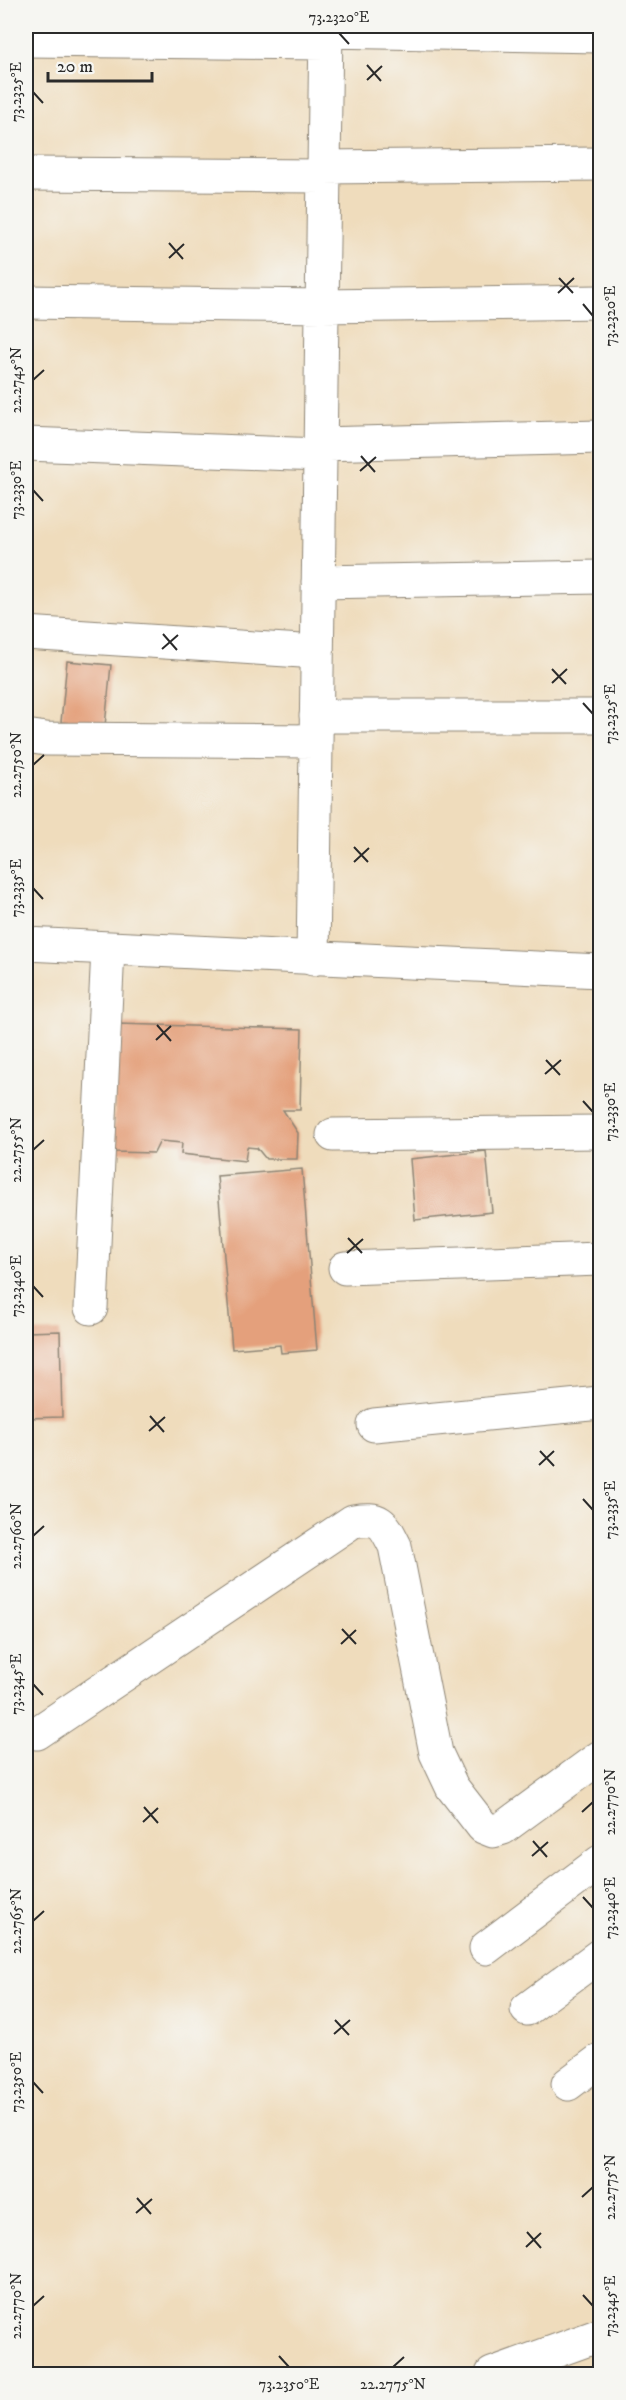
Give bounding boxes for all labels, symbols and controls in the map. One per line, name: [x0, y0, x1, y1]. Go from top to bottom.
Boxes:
text: 73.2320°E: [309, 8, 370, 27]
scale bar: [48, 45, 152, 83]
text: 20 m: [57, 56, 93, 78]
text: 73.2325°E: [7, 62, 26, 122]
text: 73.2320°E: [601, 285, 620, 346]
text: 22.2745°N: [7, 347, 26, 413]
text: 73.2330°E: [7, 460, 26, 520]
text: 73.2325°E: [601, 684, 620, 744]
text: 22.2750°N: [7, 732, 26, 798]
text: 73.2335°E: [7, 858, 26, 917]
text: 73.2330°E: [601, 1082, 620, 1142]
text: 22.2755°N: [7, 1117, 26, 1183]
text: 73.2340°E: [7, 1255, 26, 1317]
text: 73.2335°E: [601, 1480, 620, 1539]
text: 22.2760°N: [7, 1503, 26, 1569]
text: 73.2345°E: [7, 1653, 26, 1715]
text: 22.2770°N: [601, 1769, 620, 1835]
text: 73.2340°E: [601, 1877, 620, 1939]
text: 22.2765°N: [7, 1888, 26, 1954]
text: 73.2350°E: [7, 2051, 26, 2112]
text: 22.2775°N: [601, 2154, 620, 2220]
text: 22.2770°N: [7, 2273, 26, 2339]
text: 73.2345°E: [601, 2275, 620, 2337]
text: 73.2350°E: [259, 2375, 320, 2394]
text: 22.2775°N: [360, 2375, 426, 2394]

